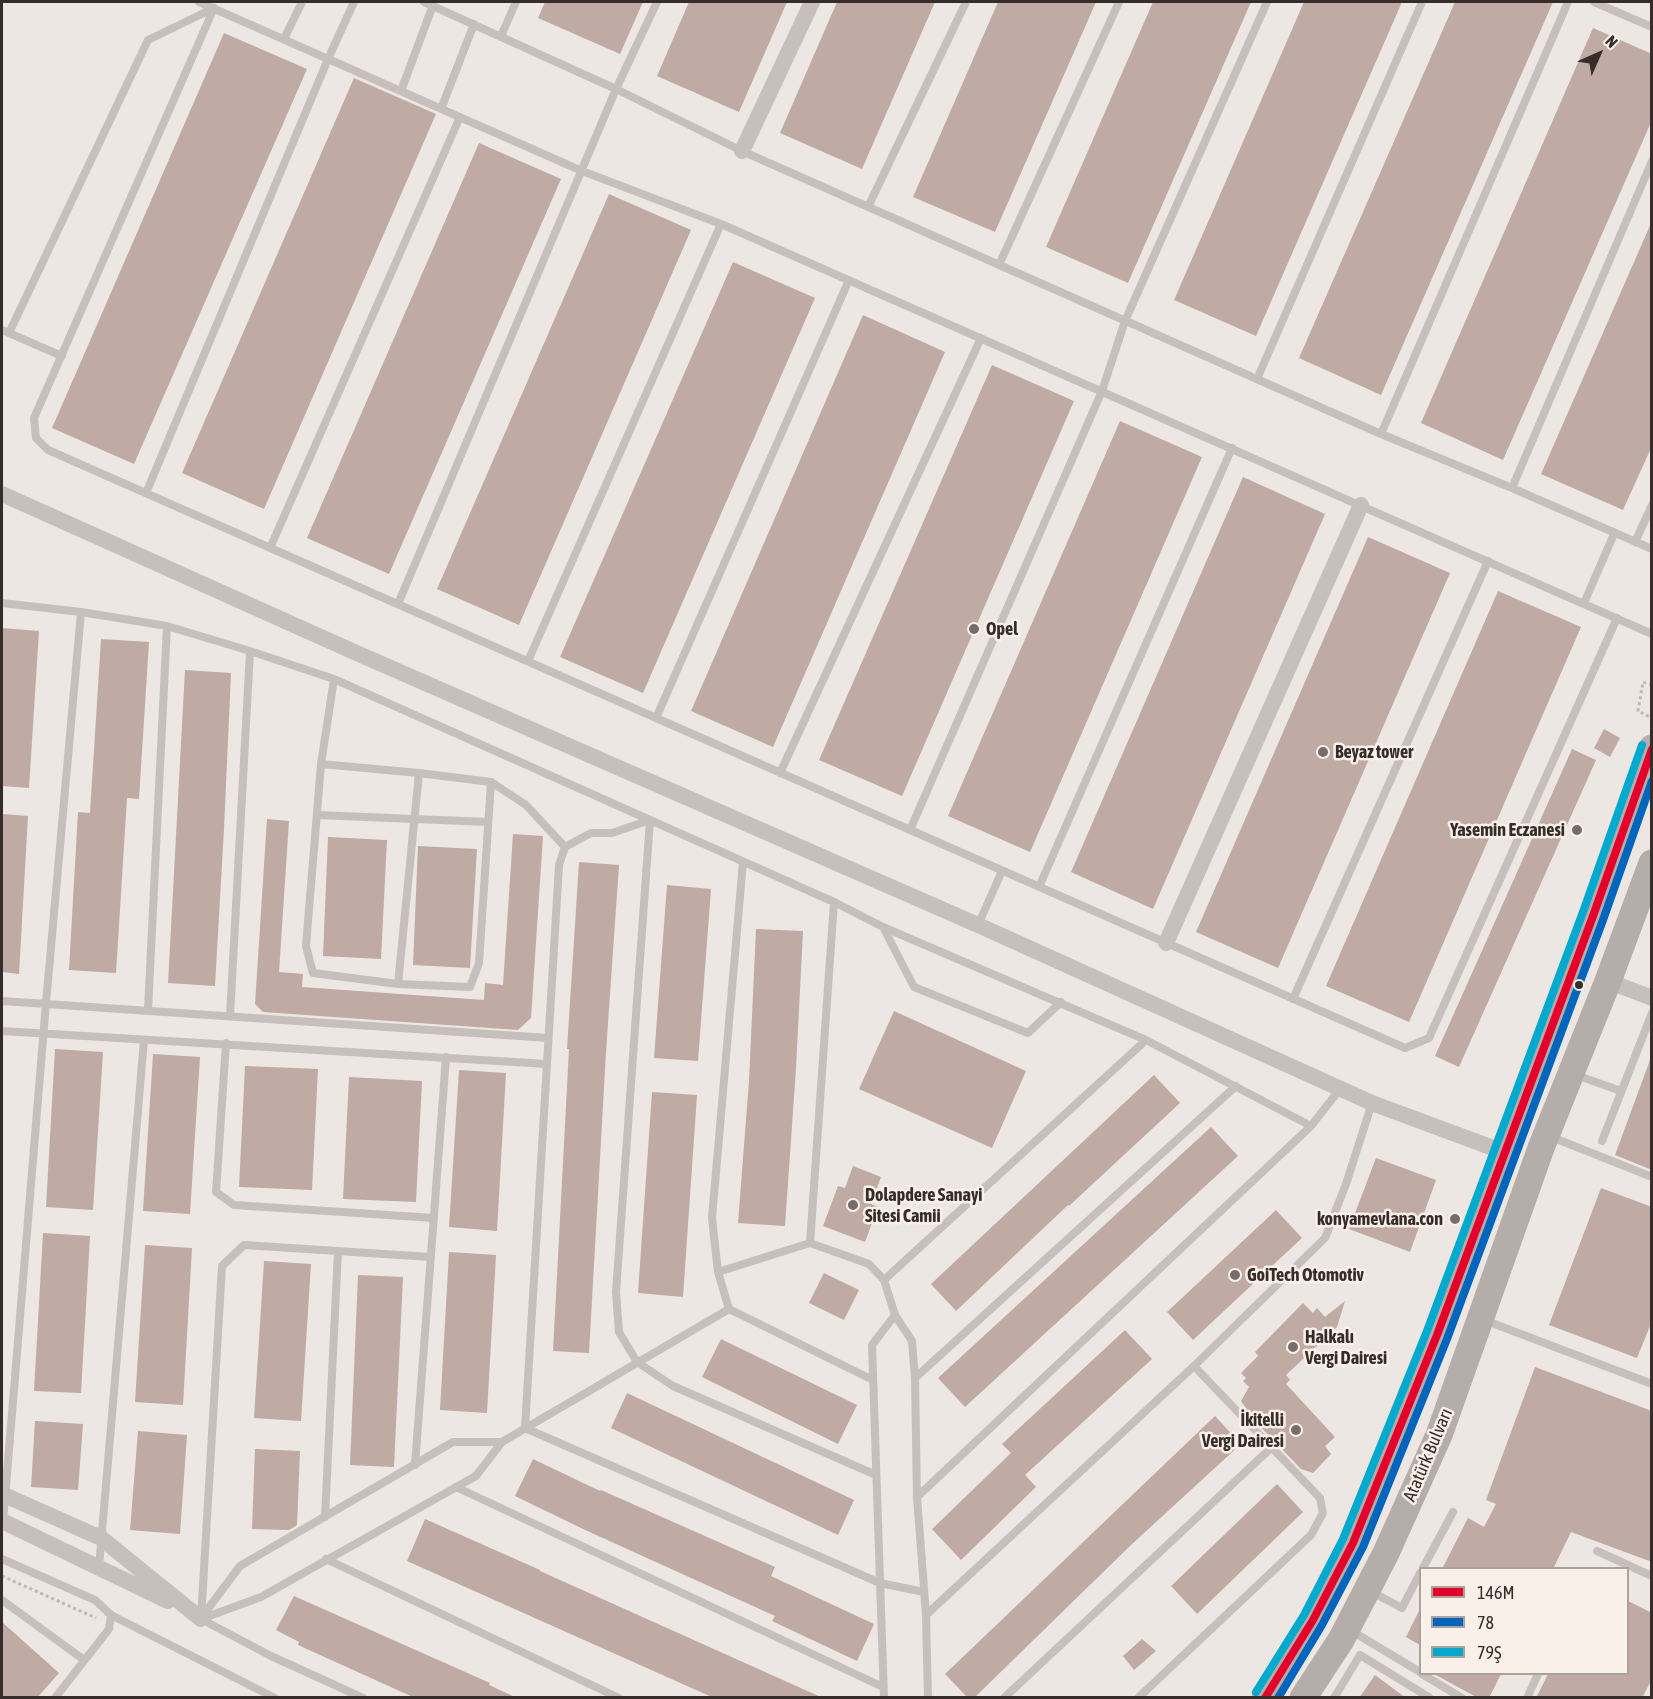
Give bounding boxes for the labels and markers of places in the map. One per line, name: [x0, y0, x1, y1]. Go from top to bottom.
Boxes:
place label: Opel: [986, 618, 1018, 640]
marker: Opel: [967, 622, 981, 636]
place label: Beyaz tower: [1335, 741, 1413, 763]
marker: Beyaz tower: [1316, 745, 1330, 759]
place label: Yasemin Eczanesi: [1450, 819, 1565, 841]
marker: Yasemin Eczanesi: [1570, 823, 1584, 837]
unlabelled marker: [1573, 979, 1585, 991]
place label: Dolapdere Sanayi Sitesi Camii: [865, 1184, 982, 1226]
marker: Dolapdere Sanayi Sitesi Camii: [846, 1198, 860, 1212]
place label: konyamevlana.con: [1317, 1208, 1443, 1230]
marker: konyamevlana.con: [1448, 1212, 1462, 1226]
place label: GoiTech Otomotiv: [1247, 1264, 1364, 1286]
marker: GoiTech Otomotiv: [1228, 1268, 1242, 1282]
place label: Halkalı Vergi Dairesi: [1305, 1326, 1387, 1368]
marker: Halkalı Vergi Dairesi: [1286, 1340, 1300, 1354]
place label: İkitelli Vergi Dairesi: [1202, 1409, 1284, 1452]
marker: İkitelli Vergi Dairesi: [1289, 1423, 1303, 1437]

